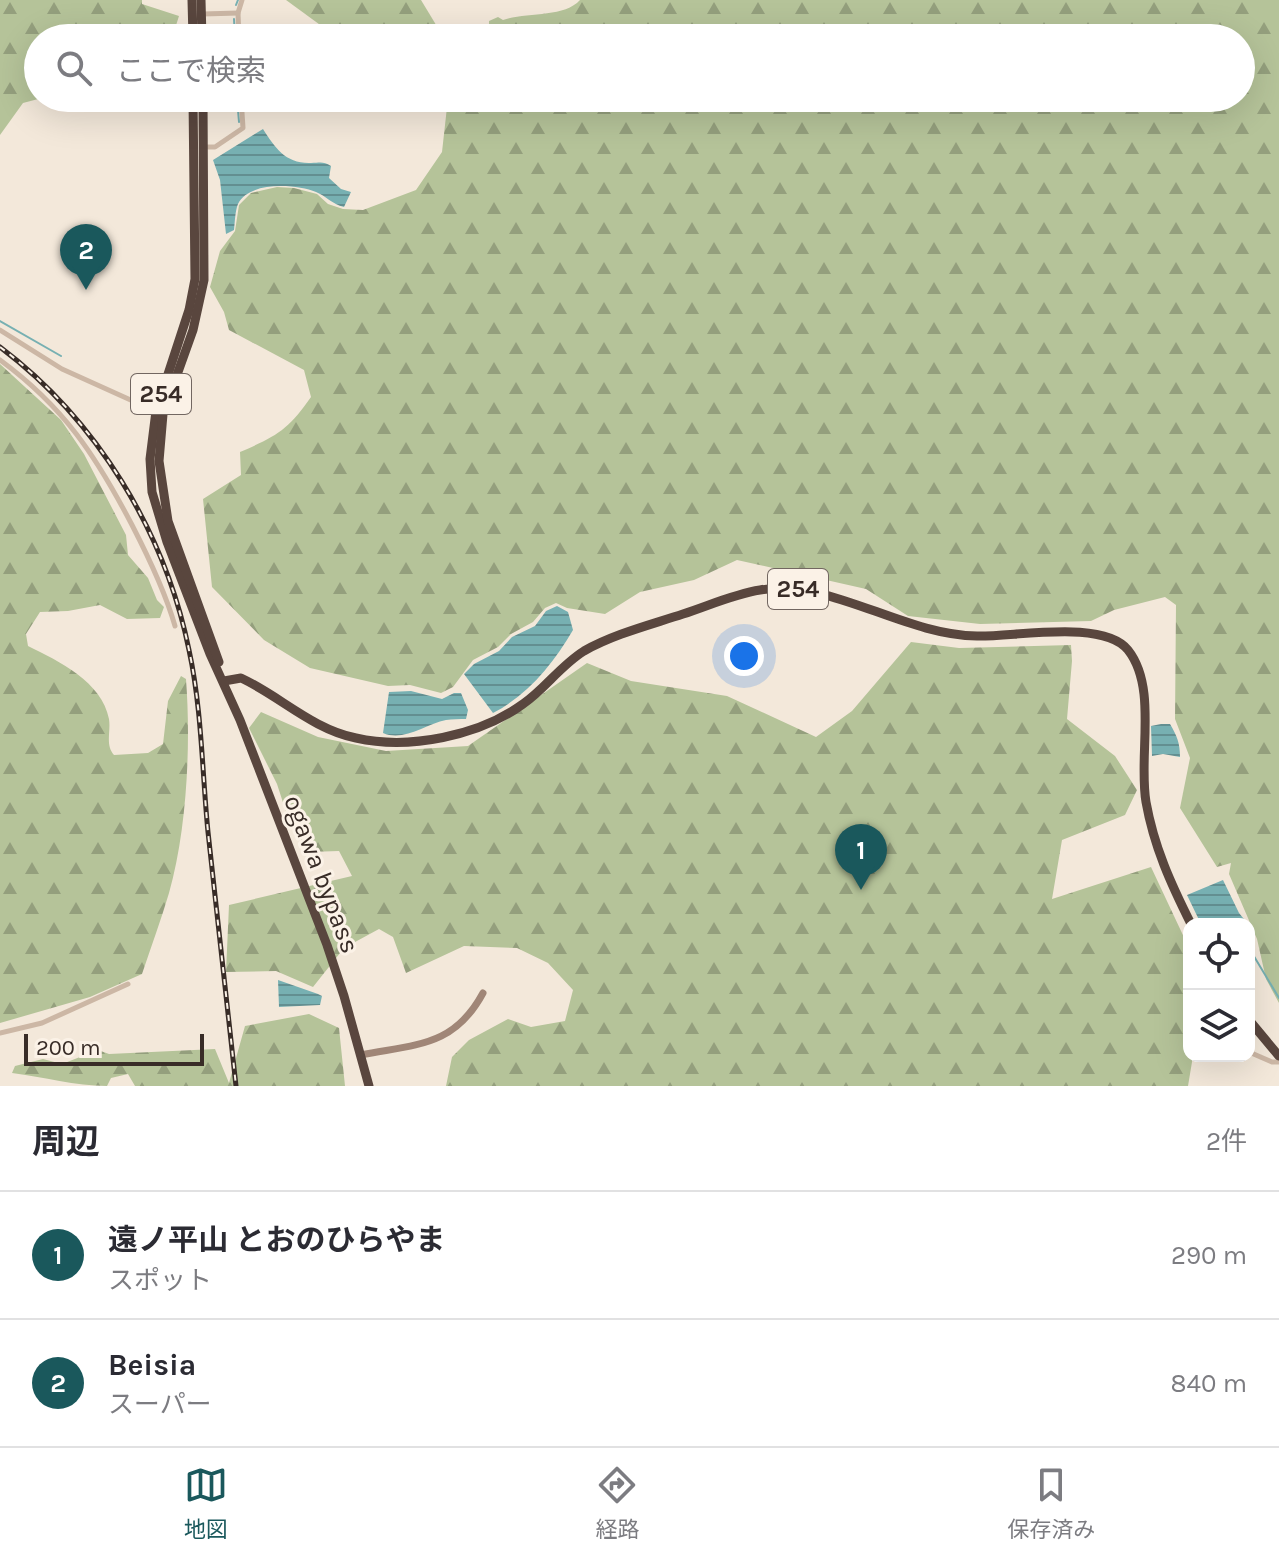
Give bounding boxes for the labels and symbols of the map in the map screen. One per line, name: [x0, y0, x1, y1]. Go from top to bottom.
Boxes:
pin: 2: [60, 224, 112, 290]
road number: 254: [131, 374, 191, 414]
road number: 254: [768, 569, 828, 609]
your location: [724, 636, 764, 676]
street label: ogawa bypass: [277, 791, 366, 958]
pin: 1: [835, 824, 887, 890]
scale bar: [24, 1030, 204, 1066]

